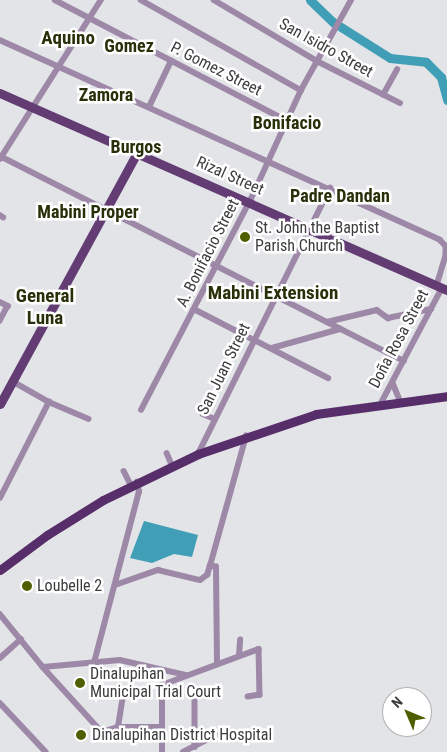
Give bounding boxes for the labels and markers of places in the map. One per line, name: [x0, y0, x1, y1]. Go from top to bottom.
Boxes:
place label: St. John the Baptist Parish Church: [255, 218, 379, 256]
marker: St. John the Baptist Parish Church: [239, 231, 251, 243]
place label: Loubelle 2: [37, 576, 102, 596]
marker: Loubelle 2: [21, 580, 33, 592]
place label: Dinalupihan Municipal Trial Court: [90, 664, 221, 702]
marker: Dinalupihan Municipal Trial Court: [74, 677, 86, 689]
place label: Dinalupihan District Hospital: [92, 725, 272, 745]
marker: Dinalupihan District Hospital: [74, 728, 88, 742]

